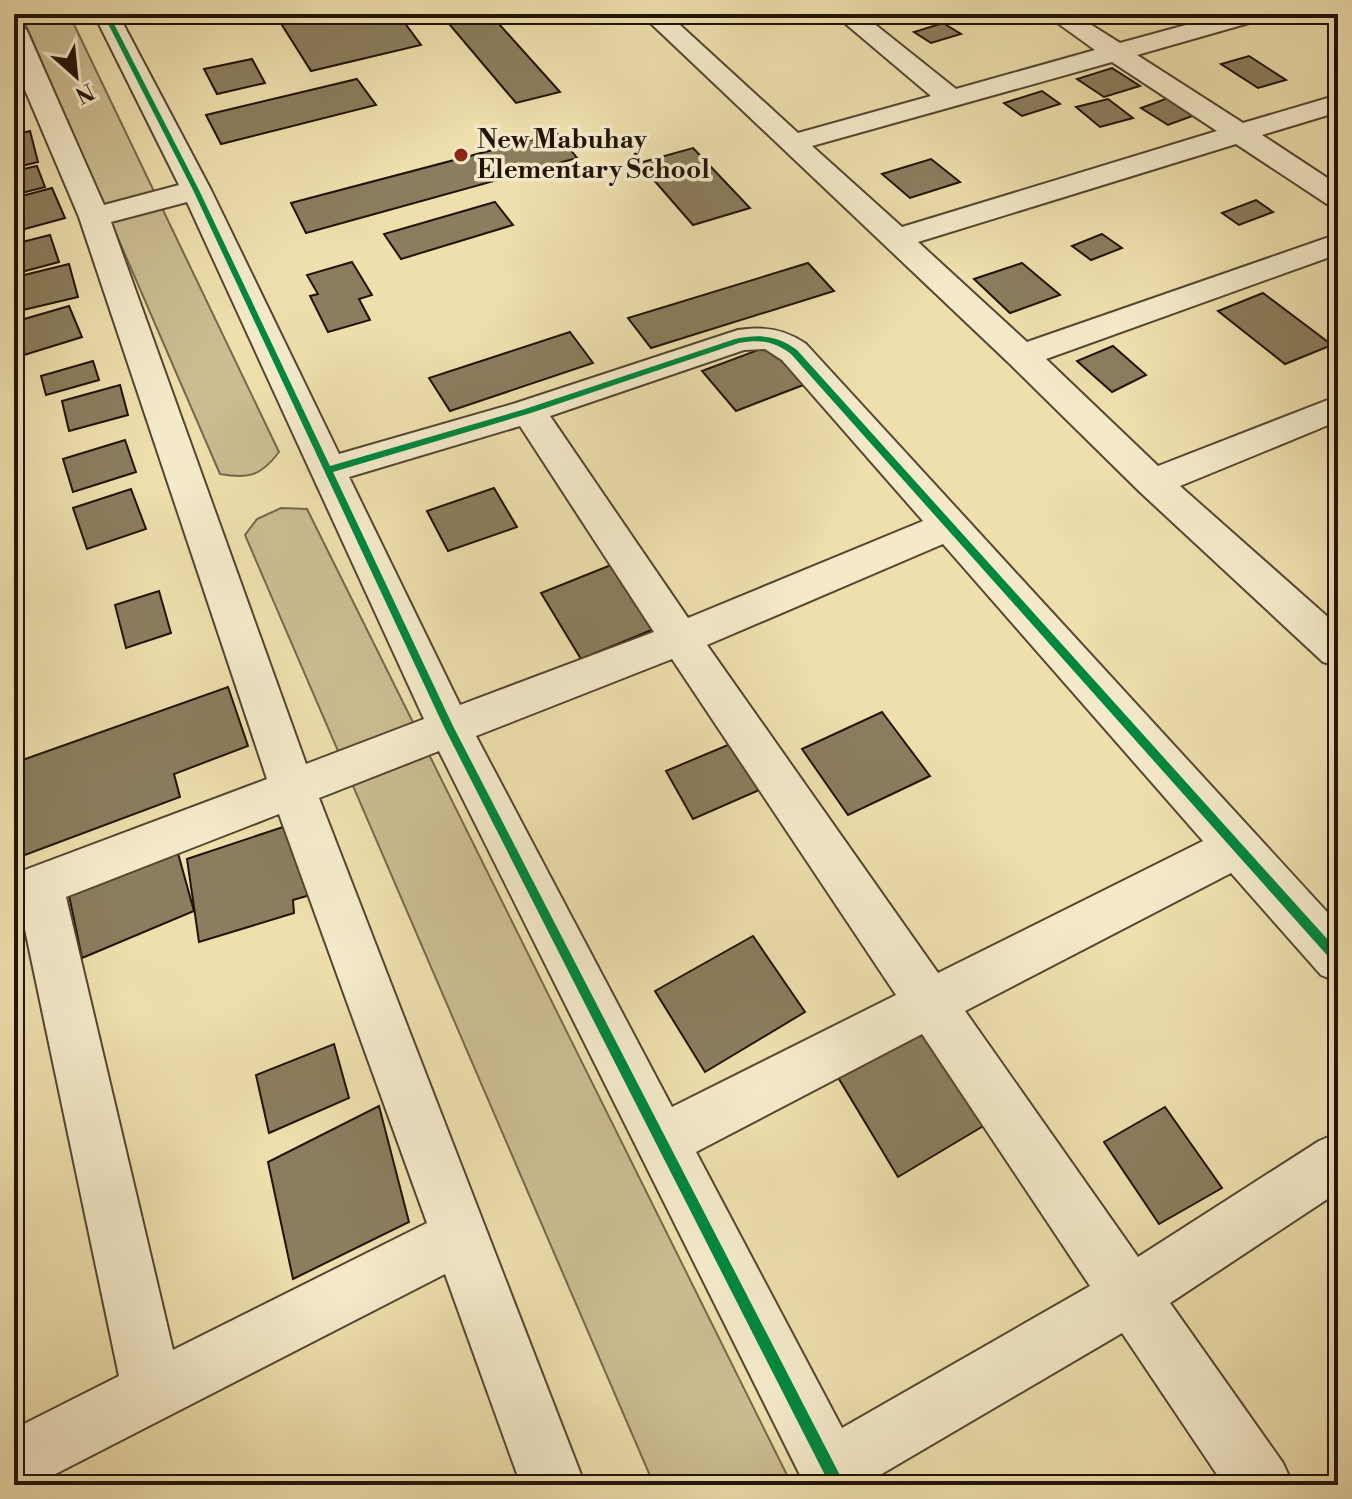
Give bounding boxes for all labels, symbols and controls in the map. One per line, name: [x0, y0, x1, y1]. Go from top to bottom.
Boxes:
north arrow: [36, 36, 116, 116]
text: N: [70, 77, 98, 109]
place label: New Mabuhay Elementary School: [477, 124, 710, 186]
marker: New Mabuhay Elementary School: [452, 146, 470, 164]

